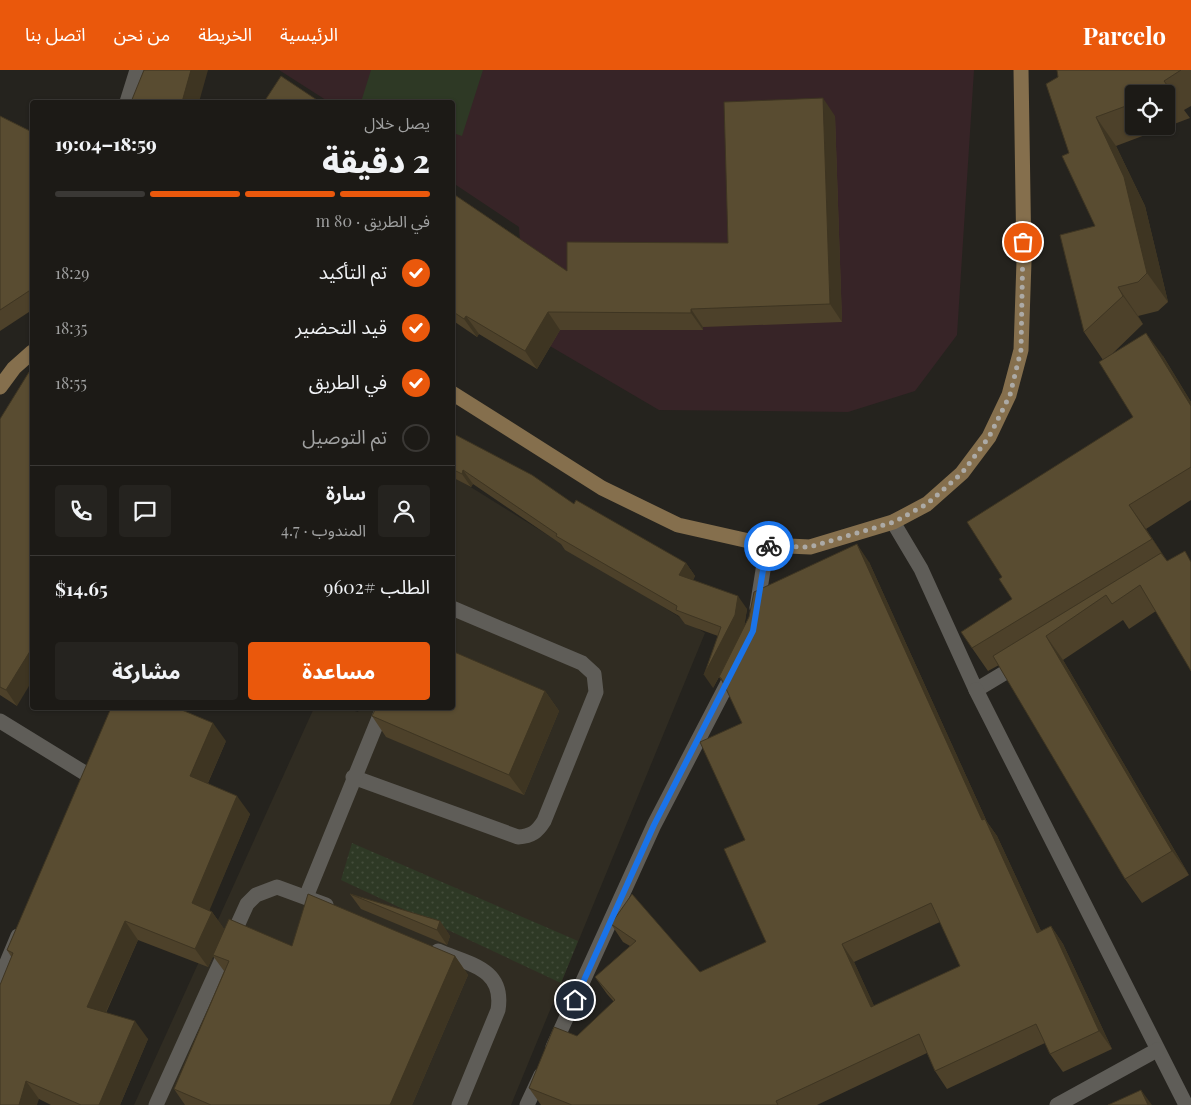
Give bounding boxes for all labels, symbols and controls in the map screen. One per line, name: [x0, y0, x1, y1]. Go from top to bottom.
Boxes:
text: Parcelo: [1083, 19, 1166, 51]
text: اتصل بنا: [25, 22, 86, 46]
text: من نحن: [114, 22, 170, 46]
text: الخريطة: [198, 22, 252, 46]
text: الرئيسية: [280, 22, 338, 46]
map controls: [1125, 85, 1175, 135]
button: locate: [1125, 85, 1175, 135]
text: يصل خلال: [364, 112, 430, 133]
text: 18:59–19:04: [55, 130, 157, 156]
text: 2 دقيقة: [322, 138, 430, 181]
text: في الطريق · 80 m: [316, 210, 430, 231]
pin: [1002, 221, 1044, 263]
icon: bag: [1009, 228, 1037, 256]
text: تم التأكيد: [319, 258, 387, 284]
icon: check: [402, 259, 430, 287]
text: 18:29: [55, 262, 89, 283]
text: قيد التحضير: [295, 313, 387, 339]
icon: check: [402, 314, 430, 342]
text: 18:35: [55, 317, 87, 338]
text: في الطريق: [309, 368, 387, 394]
icon: check: [402, 369, 430, 397]
text: 18:55: [55, 372, 87, 393]
text: تم التوصيل: [302, 423, 387, 449]
text: سارة: [326, 479, 366, 505]
button: phone: [55, 485, 107, 537]
button: chat: [119, 485, 171, 537]
button: person: [378, 485, 430, 537]
text: المندوب · 4.7: [281, 519, 366, 540]
courier: [744, 521, 794, 571]
icon: bike: [755, 532, 783, 560]
text: الطلب #9602: [324, 573, 430, 599]
text: $14.65: [55, 575, 108, 601]
button: مشاركة: [55, 642, 238, 700]
button: مساعدة: [248, 642, 430, 700]
pin: [554, 979, 596, 1021]
icon: home: [561, 986, 589, 1014]

